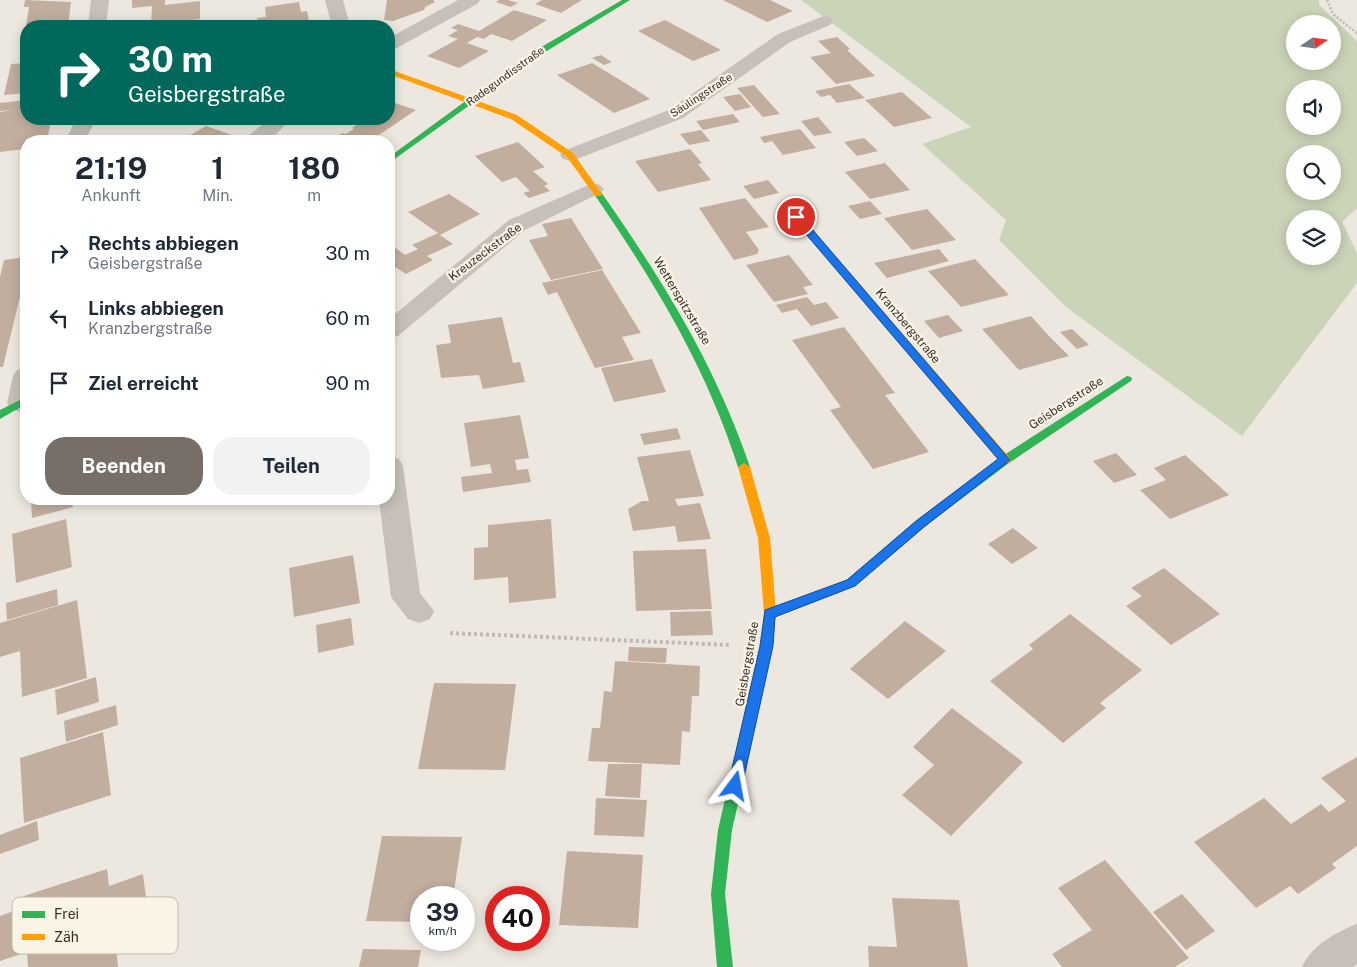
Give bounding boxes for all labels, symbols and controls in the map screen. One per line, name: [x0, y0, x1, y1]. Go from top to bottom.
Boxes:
north arrow: [1286, 15, 1341, 70]
map controls: [1286, 15, 1341, 265]
text: 30 m: [128, 39, 213, 80]
icon: right: [45, 40, 110, 105]
street label: Radegundisstraße: [464, 44, 546, 108]
street label: Säulingstraße: [668, 70, 734, 120]
button: sound: [1286, 80, 1341, 135]
text: Geisbergstraße: [128, 81, 286, 107]
button: search: [1286, 145, 1341, 200]
text: 21:19: [75, 150, 147, 186]
text: 1: [211, 150, 224, 186]
text: 180: [288, 150, 340, 186]
text: Ankunft: [81, 186, 141, 205]
text: Min.: [202, 186, 233, 205]
text: m: [307, 186, 321, 205]
pin: [775, 196, 817, 238]
icon: arrive: [782, 203, 810, 231]
button: layers: [1286, 210, 1341, 265]
street label: Kreuzeckstraße: [446, 220, 524, 284]
text: Rechts abbiegen: [88, 232, 239, 254]
icon: right: [45, 239, 73, 267]
text: 30 m: [325, 242, 370, 264]
text: Geisbergstraße: [88, 254, 203, 273]
street label: Wetterspitzstraße: [650, 255, 714, 347]
street label: Kranzbergstraße: [873, 286, 943, 366]
text: Links abbiegen: [88, 297, 224, 319]
icon: left: [45, 304, 73, 332]
text: 60 m: [326, 307, 370, 329]
text: Kranzbergstraße: [88, 319, 212, 338]
icon: arrive: [45, 369, 73, 397]
text: Ziel erreicht: [88, 372, 199, 394]
text: 90 m: [326, 372, 370, 394]
street label: Geisbergstraße: [1026, 374, 1106, 432]
button: Beenden: [45, 437, 203, 495]
button: Teilen: [213, 437, 370, 495]
street label: Geisbergstraße: [733, 620, 761, 708]
position arrow: [708, 759, 760, 811]
speed limit sign: 40: [485, 886, 550, 951]
legend: [12, 897, 178, 954]
text: 39: [426, 897, 459, 927]
text: Frei: [54, 906, 79, 922]
text: km/h: [428, 924, 457, 938]
text: Zäh: [54, 929, 79, 945]

